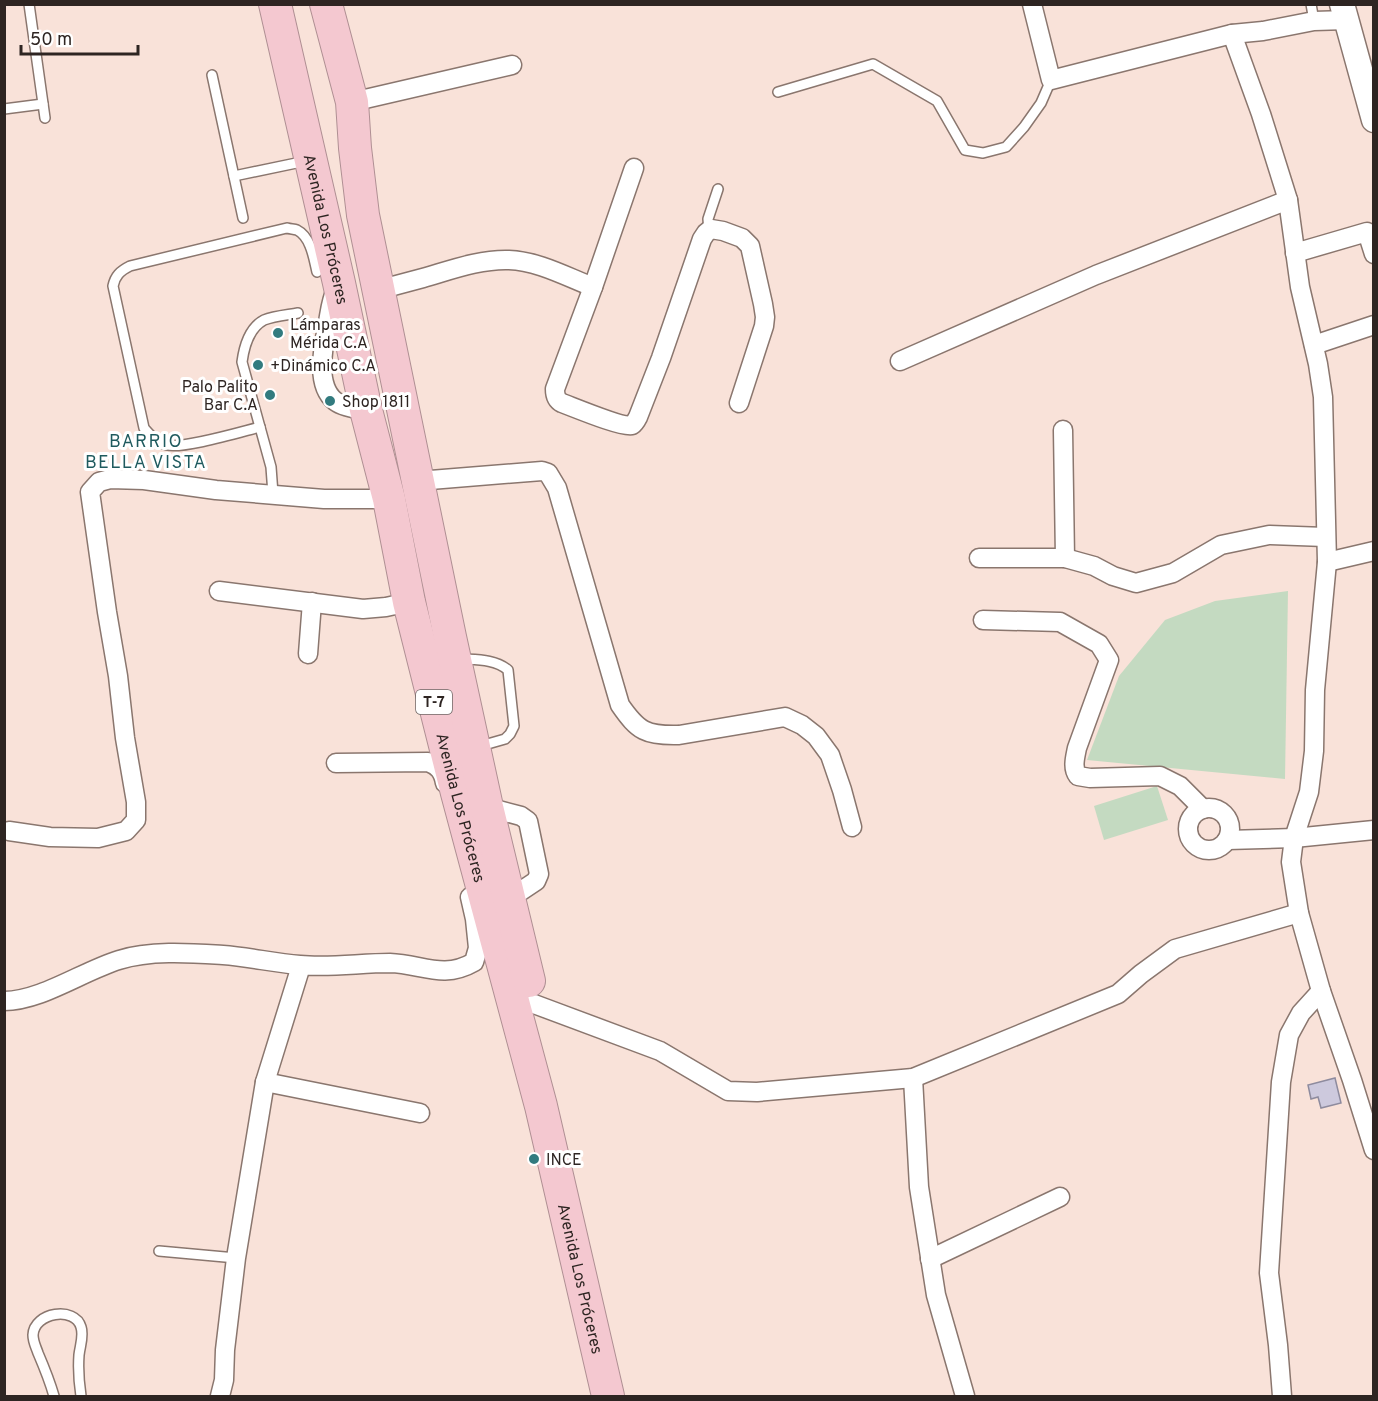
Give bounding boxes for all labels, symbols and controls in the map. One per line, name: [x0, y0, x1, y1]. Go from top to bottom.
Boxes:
scale bar: [21, 18, 138, 56]
text: 50 m: [30, 29, 72, 52]
street label: Avenida Los Próceres: [298, 152, 351, 307]
place label: Lámparas Mérida C.A: [290, 316, 368, 354]
marker: Lámparas Mérida C.A: [271, 326, 285, 340]
place label: +Dinámico C.A: [270, 357, 376, 377]
marker: +Dinámico C.A: [251, 358, 265, 372]
place label: Palo Palito Bar C.A: [182, 378, 258, 416]
marker: Palo Palito Bar C.A: [263, 388, 277, 402]
place label: Shop 1811: [342, 393, 410, 413]
marker: Shop 1811: [323, 394, 337, 408]
district label: BARRIO BELLA VISTA: [85, 431, 207, 475]
road number: T-7: [416, 690, 452, 714]
street label: Avenida Los Próceres: [430, 731, 489, 885]
place label: INCE: [546, 1151, 582, 1171]
marker: INCE: [527, 1152, 541, 1166]
street label: Avenida Los Próceres: [552, 1202, 606, 1356]

